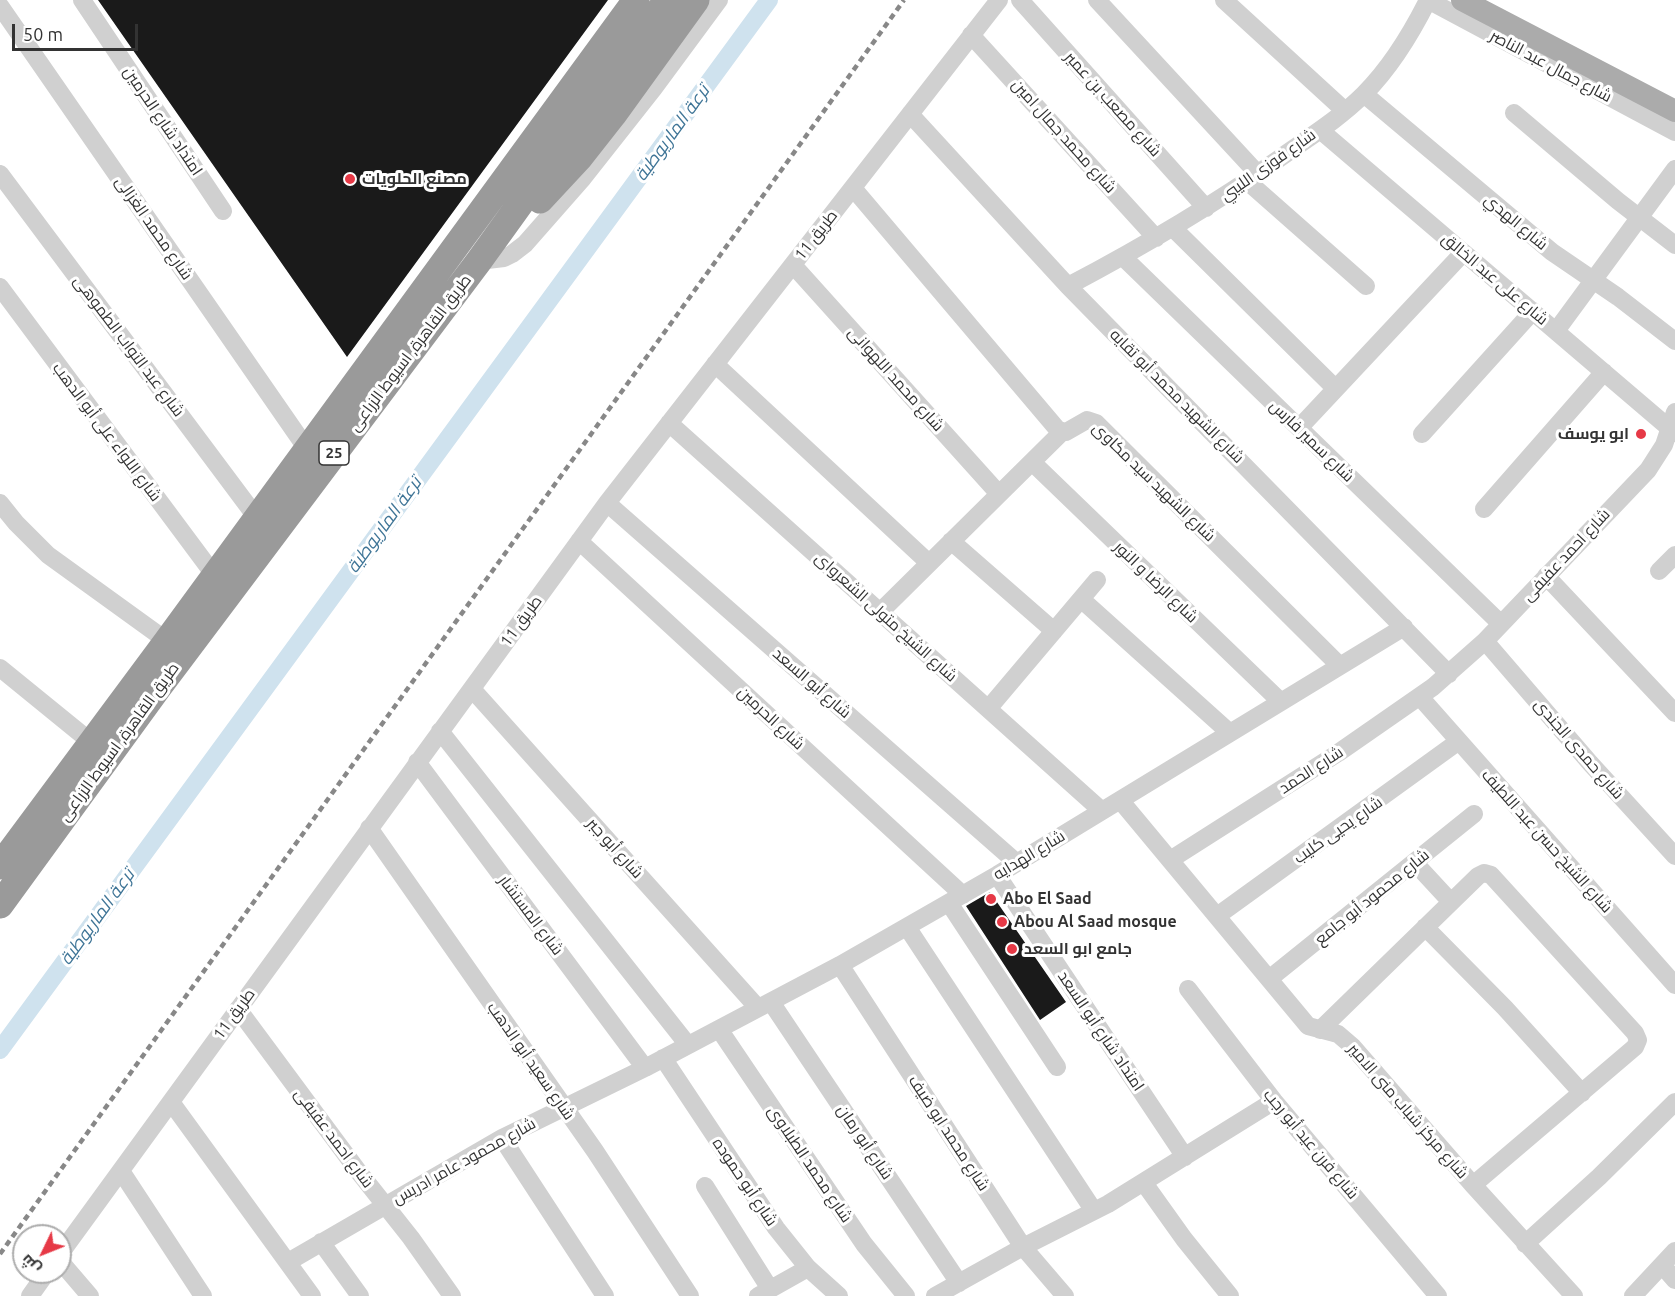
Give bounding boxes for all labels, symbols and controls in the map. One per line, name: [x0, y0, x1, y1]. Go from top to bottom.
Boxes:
scale bar: [15, 12, 141, 50]
text: 50 m: [23, 24, 63, 44]
street label: شارع جمال عبد الناصر: [1487, 26, 1615, 106]
street label: شارع مصعب بن عمير: [1061, 48, 1165, 160]
street label: امتداد شارع الحرمين: [119, 63, 207, 179]
street label: شارع محمد جمال امين: [1008, 75, 1120, 197]
water label: ترعة الماريوطية: [630, 81, 714, 185]
street label: شارع فوزى الليبي: [1217, 125, 1319, 205]
place label: مصنع الحلويات: [362, 169, 467, 189]
marker: مصنع الحلويات: [343, 172, 357, 186]
street label: شارع محمد الغزالى: [111, 173, 197, 283]
street label: شارع الهدي: [1480, 190, 1552, 254]
street label: طريق 11: [790, 206, 842, 264]
street label: شارع على عبد الخالق: [1438, 229, 1552, 329]
street label: طريق القاهرة, اسيوط الزراعى: [345, 271, 475, 435]
street label: شارع عبد التواب الطموهى: [70, 272, 188, 420]
street label: شارع محمد اللهوانى: [844, 323, 948, 435]
street label: شارع الشهيد محمد أبو تقايه: [1106, 325, 1248, 467]
street label: شارع اللواء على أبو الدهب: [49, 359, 165, 505]
street label: شارع سمير فارس: [1266, 396, 1358, 486]
street label: شارع الشهيد سيد مكاوى: [1089, 418, 1219, 546]
place label: ابو يوسف: [1558, 424, 1629, 444]
marker: ابو يوسف: [1634, 427, 1648, 441]
road number: 25: [319, 441, 349, 465]
water label: ترعة الماريوطية: [342, 473, 426, 577]
street label: شارع احمد عفيفى: [1518, 505, 1614, 605]
street label: شارع الرضا و النور: [1110, 537, 1202, 627]
street label: شارع الشيخ متولى الشعرواى: [811, 548, 961, 686]
street label: طريق 11: [496, 592, 546, 650]
street label: شارع أبو السعد: [769, 644, 855, 722]
street label: طريق القاهرة, اسيوط الزراعى: [55, 659, 183, 825]
street label: شارع الحرمين: [734, 682, 808, 754]
street label: شارع حمدى الجندى: [1530, 695, 1628, 803]
street label: شارع الحمد: [1275, 742, 1347, 798]
street label: شارع الشيخ حسن عبد اللطيف: [1478, 765, 1616, 917]
street label: شارع يحيى كليب: [1290, 792, 1386, 868]
street label: شارع أبو جبر: [583, 814, 647, 882]
street label: شارع الهدايه: [990, 826, 1068, 884]
street label: شارع محمود أبو جامع: [1311, 845, 1433, 949]
water label: ترعة الماريوطية: [55, 865, 139, 969]
street label: شارع المستشار: [495, 871, 567, 959]
place label: Abo El Saad: [1003, 889, 1092, 909]
marker: Abo El Saad: [984, 892, 998, 906]
place label: Abou Al Saad mosque: [1014, 912, 1177, 932]
marker: Abou Al Saad mosque: [995, 915, 1009, 929]
place label: جامع ابو السعد: [1024, 939, 1132, 959]
marker: جامع ابو السعد: [1005, 942, 1019, 956]
street label: امتداد شارع أبو السعد: [1054, 967, 1148, 1095]
street label: طريق 11: [209, 985, 259, 1043]
street label: شارع سعيد أبو الدهب: [483, 998, 579, 1124]
street label: شارع مركز شباب منى الامير: [1344, 1039, 1472, 1183]
street label: شارع محمد ابو ضيف: [905, 1072, 993, 1194]
street label: شارع احمد عفيفى: [290, 1084, 378, 1192]
street label: شارع فرن عيد أبو رجب: [1259, 1085, 1363, 1203]
street label: شارع أبو رمان: [833, 1101, 897, 1183]
street label: شارع محمد الطبلاوى: [764, 1102, 856, 1226]
street label: شارع محمود عامر ادريس: [389, 1114, 539, 1208]
street label: شارع أبو حموده: [708, 1134, 782, 1230]
north arrow: [12, 1224, 72, 1284]
text: ش: [17, 1251, 44, 1279]

